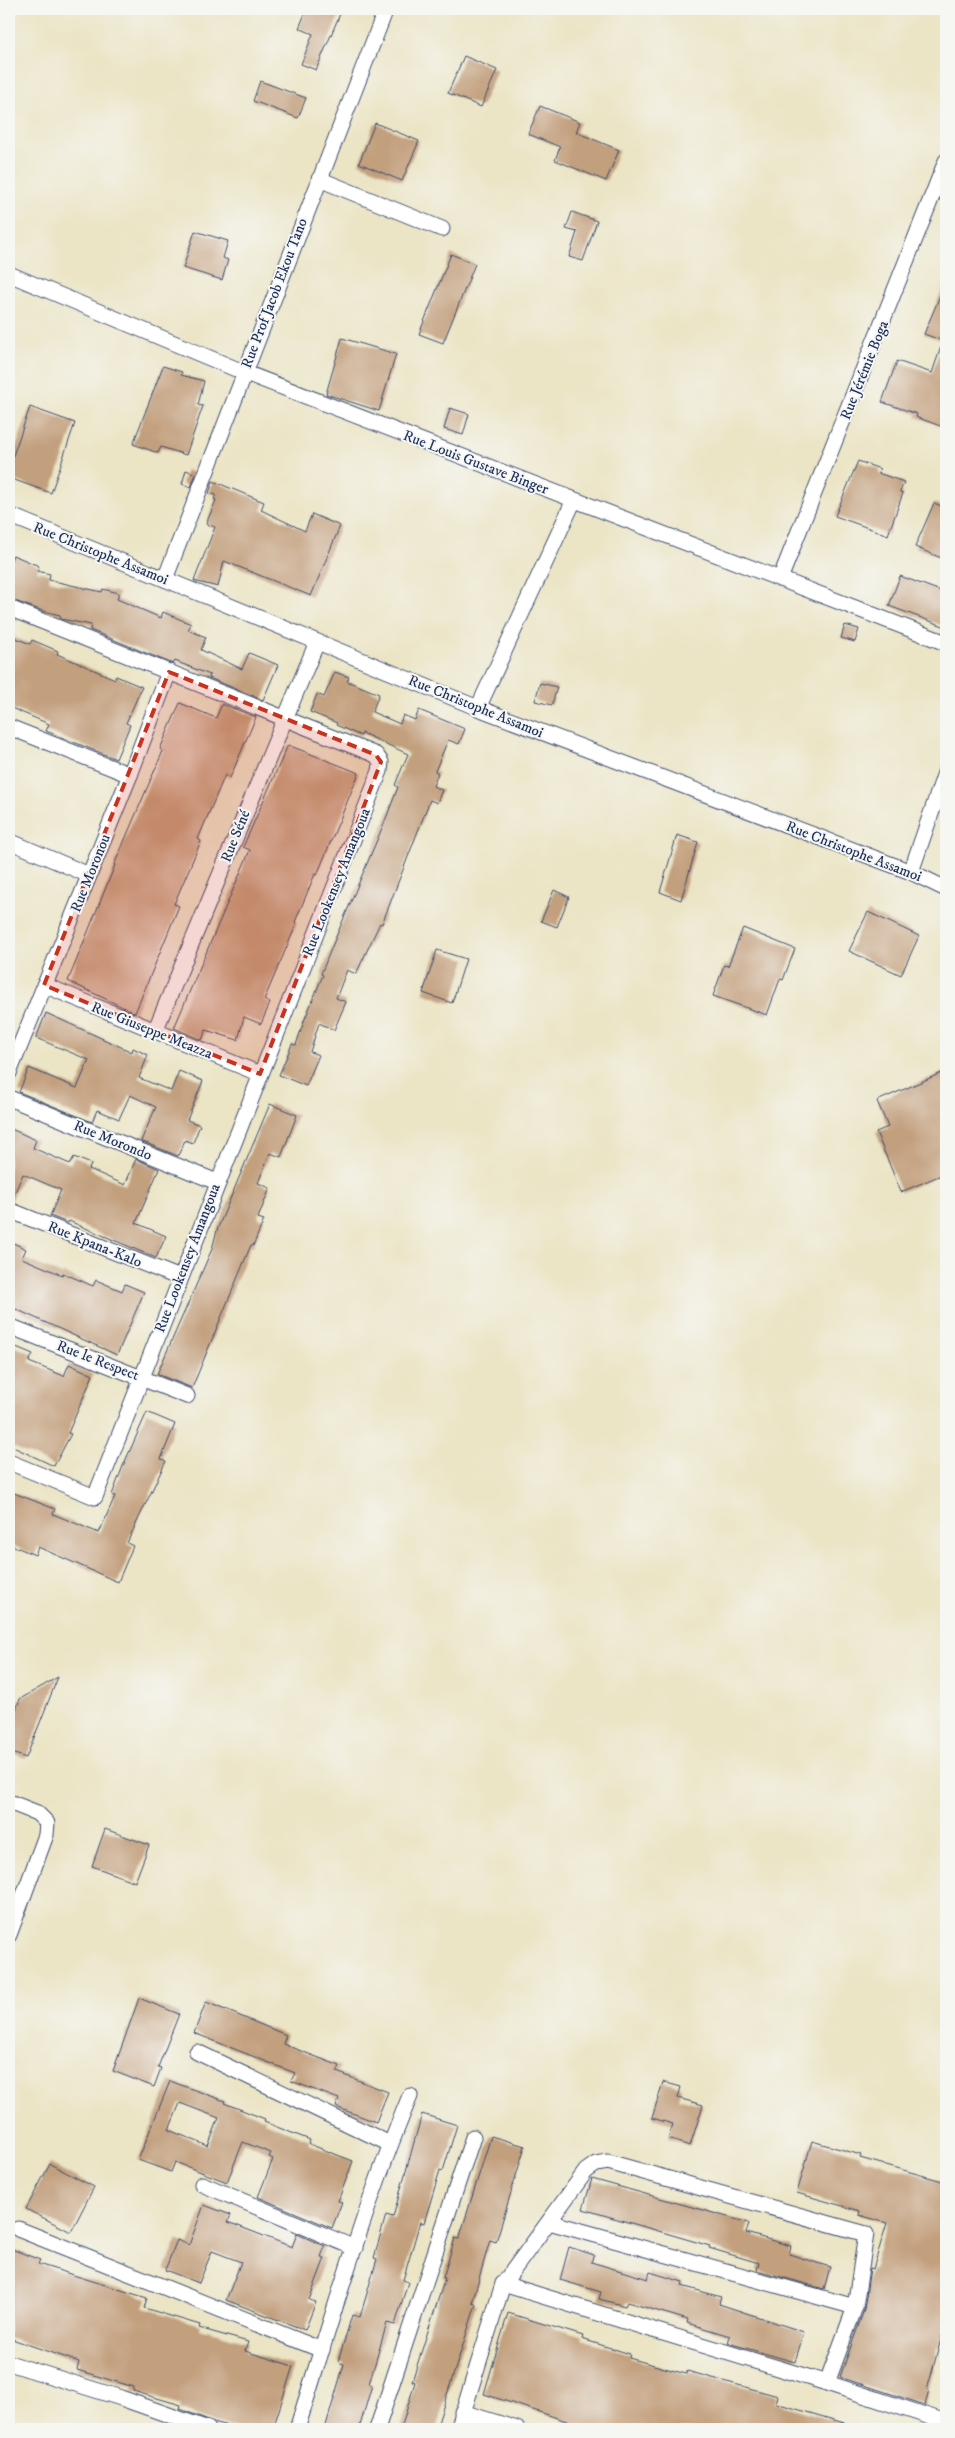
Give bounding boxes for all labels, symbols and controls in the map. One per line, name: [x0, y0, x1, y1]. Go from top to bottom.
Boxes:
street label: Rue Prof Jacob Ekou Tano: [237, 215, 312, 371]
street label: Rue Jérémie Boga: [836, 317, 893, 423]
street label: Rue Louis Gustave Binger: [400, 426, 552, 499]
street label: Rue Christophe Assamoi: [30, 518, 171, 589]
street label: Rue Christophe Assamoi: [405, 671, 546, 742]
street label: Rue Lookensey Amangoua: [298, 805, 375, 959]
street label: Rue Séné: [216, 807, 255, 865]
street label: Rue Christophe Assamoi: [783, 817, 925, 886]
street label: Rue Moronou: [66, 831, 115, 915]
street label: Rue Giuseppe Meazza: [88, 997, 216, 1064]
street label: Rue Morondo: [71, 1116, 155, 1165]
street label: Rue Lookensey Amangoua: [150, 1180, 225, 1335]
street label: Rue Kpana-Kalo: [45, 1217, 145, 1272]
street label: Rue le Respect: [54, 1336, 142, 1385]

